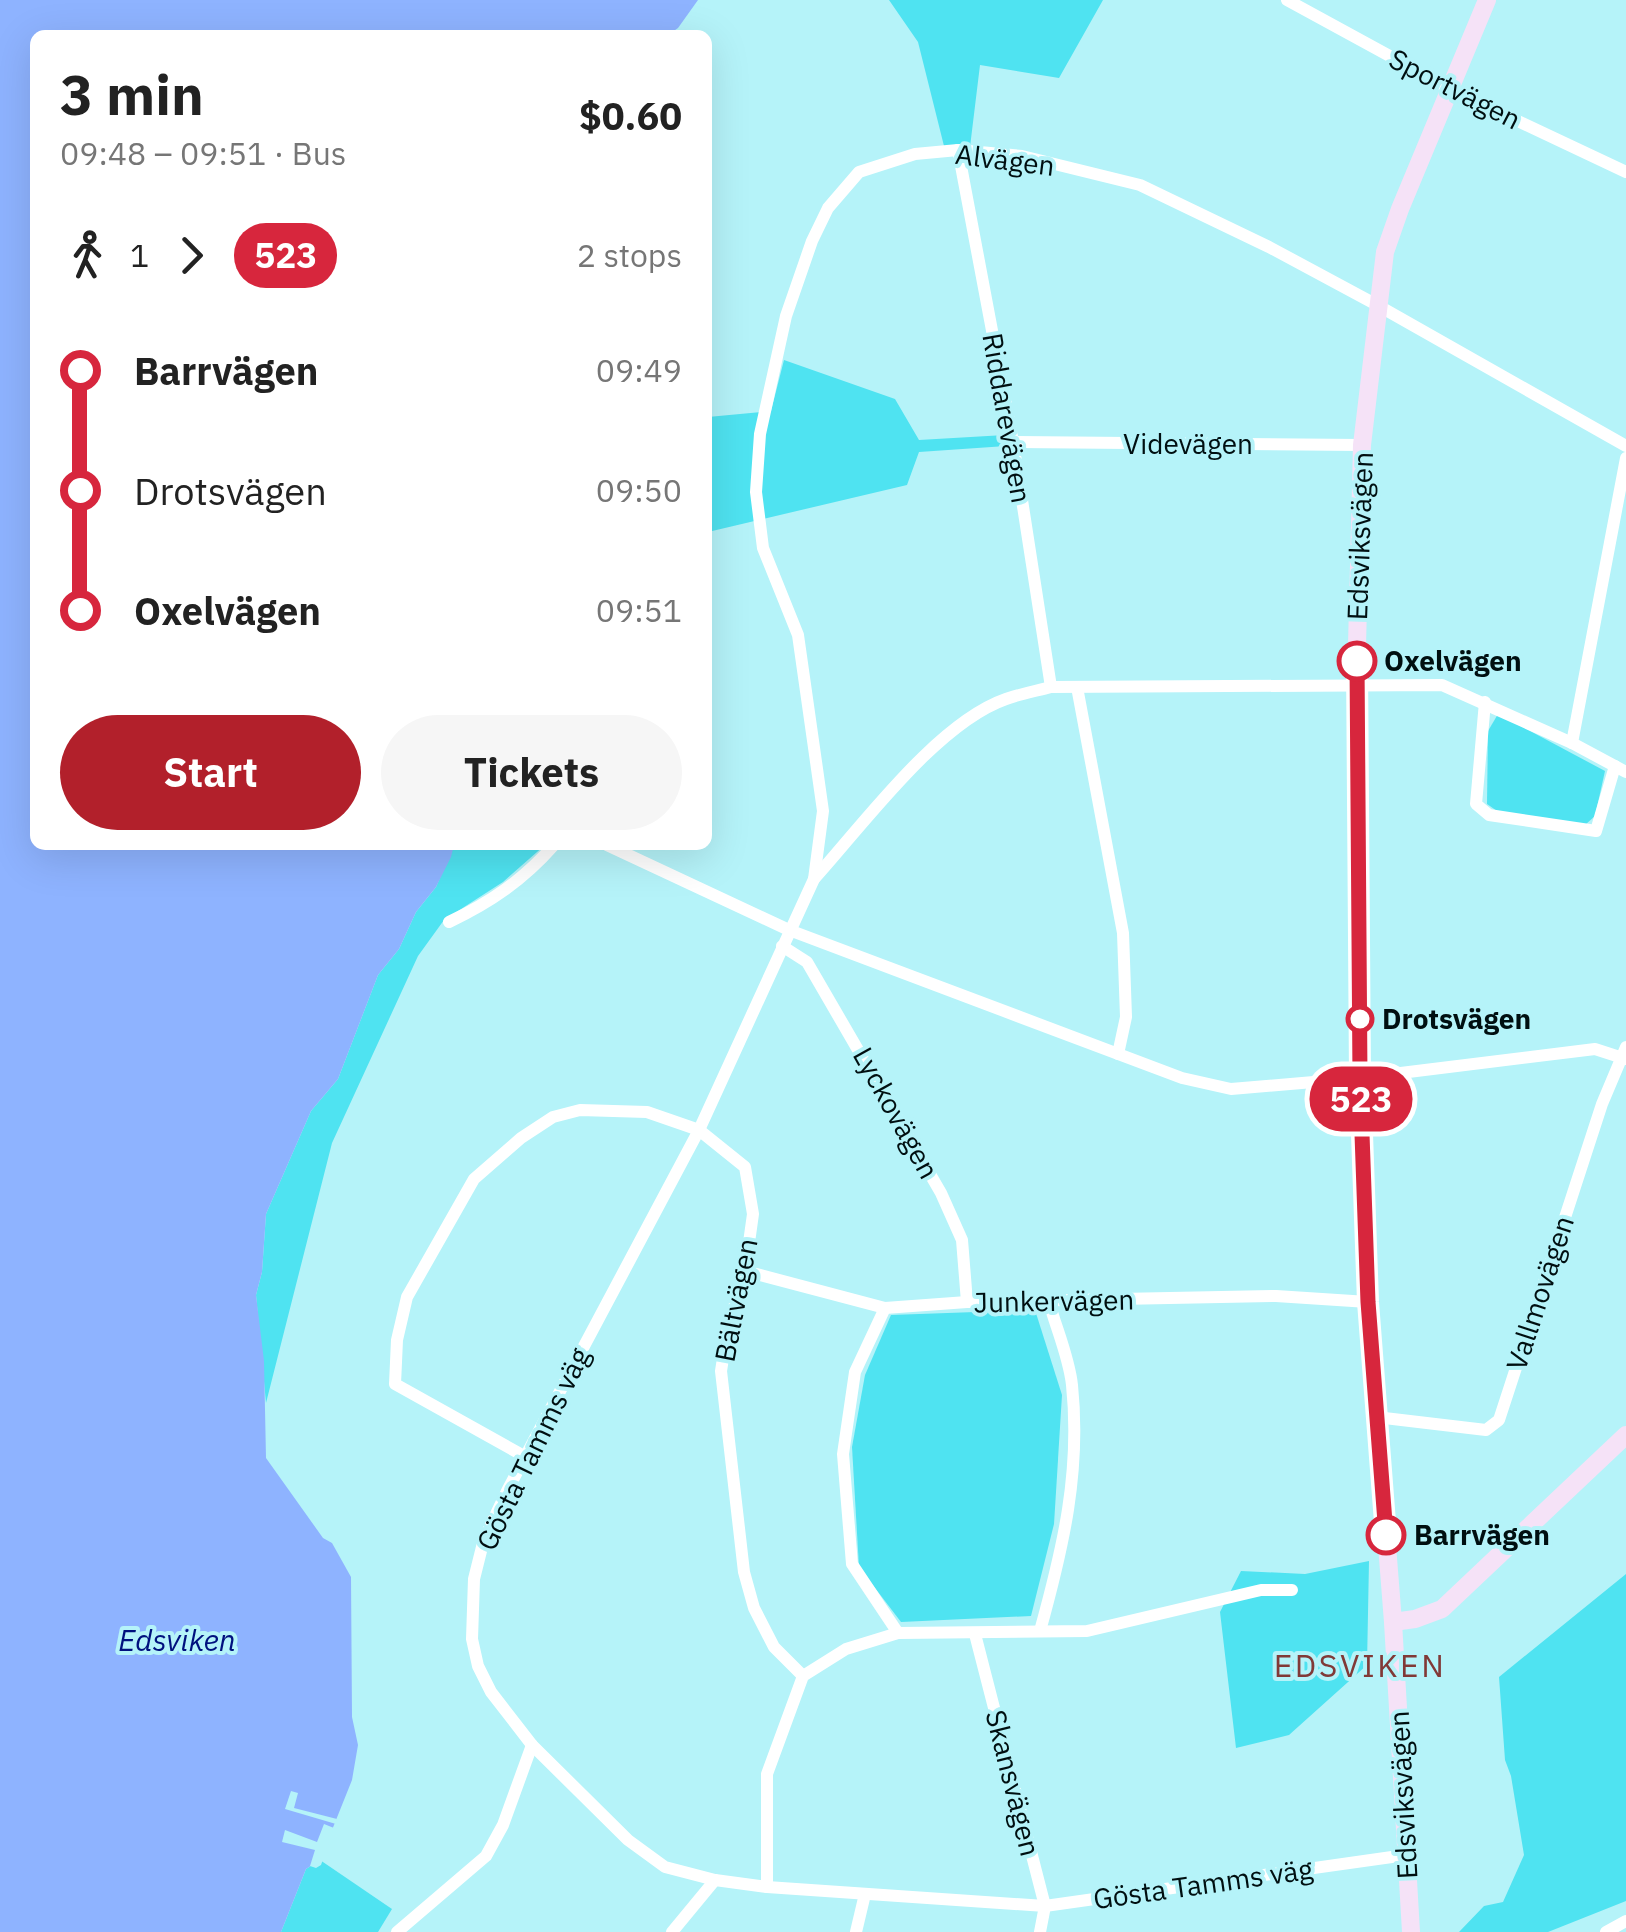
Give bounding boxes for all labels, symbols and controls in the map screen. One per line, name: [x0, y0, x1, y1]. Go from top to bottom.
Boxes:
street label: Sportvägen: [1383, 40, 1527, 137]
text: 3 min: [60, 59, 204, 130]
text: $0.60: [579, 91, 682, 140]
text: 09:48 – 09:51 · Bus: [60, 132, 346, 174]
street label: Alvägen: [953, 135, 1057, 184]
icon: walk: [60, 228, 115, 283]
icon: forward: [164, 228, 219, 283]
text: 523: [254, 232, 317, 278]
text: 1: [130, 234, 149, 276]
text: 2 stops: [577, 234, 682, 276]
street label: Riddarevägen: [974, 330, 1041, 506]
text: Barrvägen: [134, 346, 318, 395]
text: 09:49: [596, 349, 682, 391]
street label: Videvägen: [1123, 425, 1253, 462]
street label: Edsviksvägen: [1338, 451, 1381, 621]
text: Drotsvägen: [134, 466, 327, 515]
text: 09:50: [596, 469, 682, 511]
text: Oxelvägen: [134, 586, 321, 635]
text: 09:51: [596, 589, 682, 631]
marker: Oxelvägen: [1338, 642, 1376, 680]
place label: Oxelvägen: [1384, 642, 1522, 679]
button: Start: [60, 715, 361, 830]
button: Tickets: [381, 715, 682, 830]
place label: Drotsvägen: [1382, 1000, 1531, 1037]
marker: Drotsvägen: [1347, 1006, 1373, 1032]
street label: Lyckovägen: [845, 1040, 948, 1185]
line badge: 523: [1304, 1066, 1418, 1132]
text: 523: [1329, 1076, 1393, 1122]
street label: Vallmovägen: [1497, 1211, 1582, 1375]
street label: Bältvägen: [705, 1235, 766, 1365]
street label: Junkervägen: [973, 1281, 1135, 1320]
street label: Gösta Tamms väg: [467, 1341, 598, 1556]
marker: Barrvägen: [1367, 1516, 1405, 1554]
place label: Barrvägen: [1414, 1516, 1550, 1553]
water label: Edsviken: [118, 1620, 236, 1659]
district label: EDSVIKEN: [1274, 1644, 1446, 1686]
street label: Skansvägen: [977, 1706, 1050, 1860]
street label: Edsviksvägen: [1380, 1710, 1425, 1880]
street label: Gösta Tamms väg: [1091, 1850, 1315, 1917]

